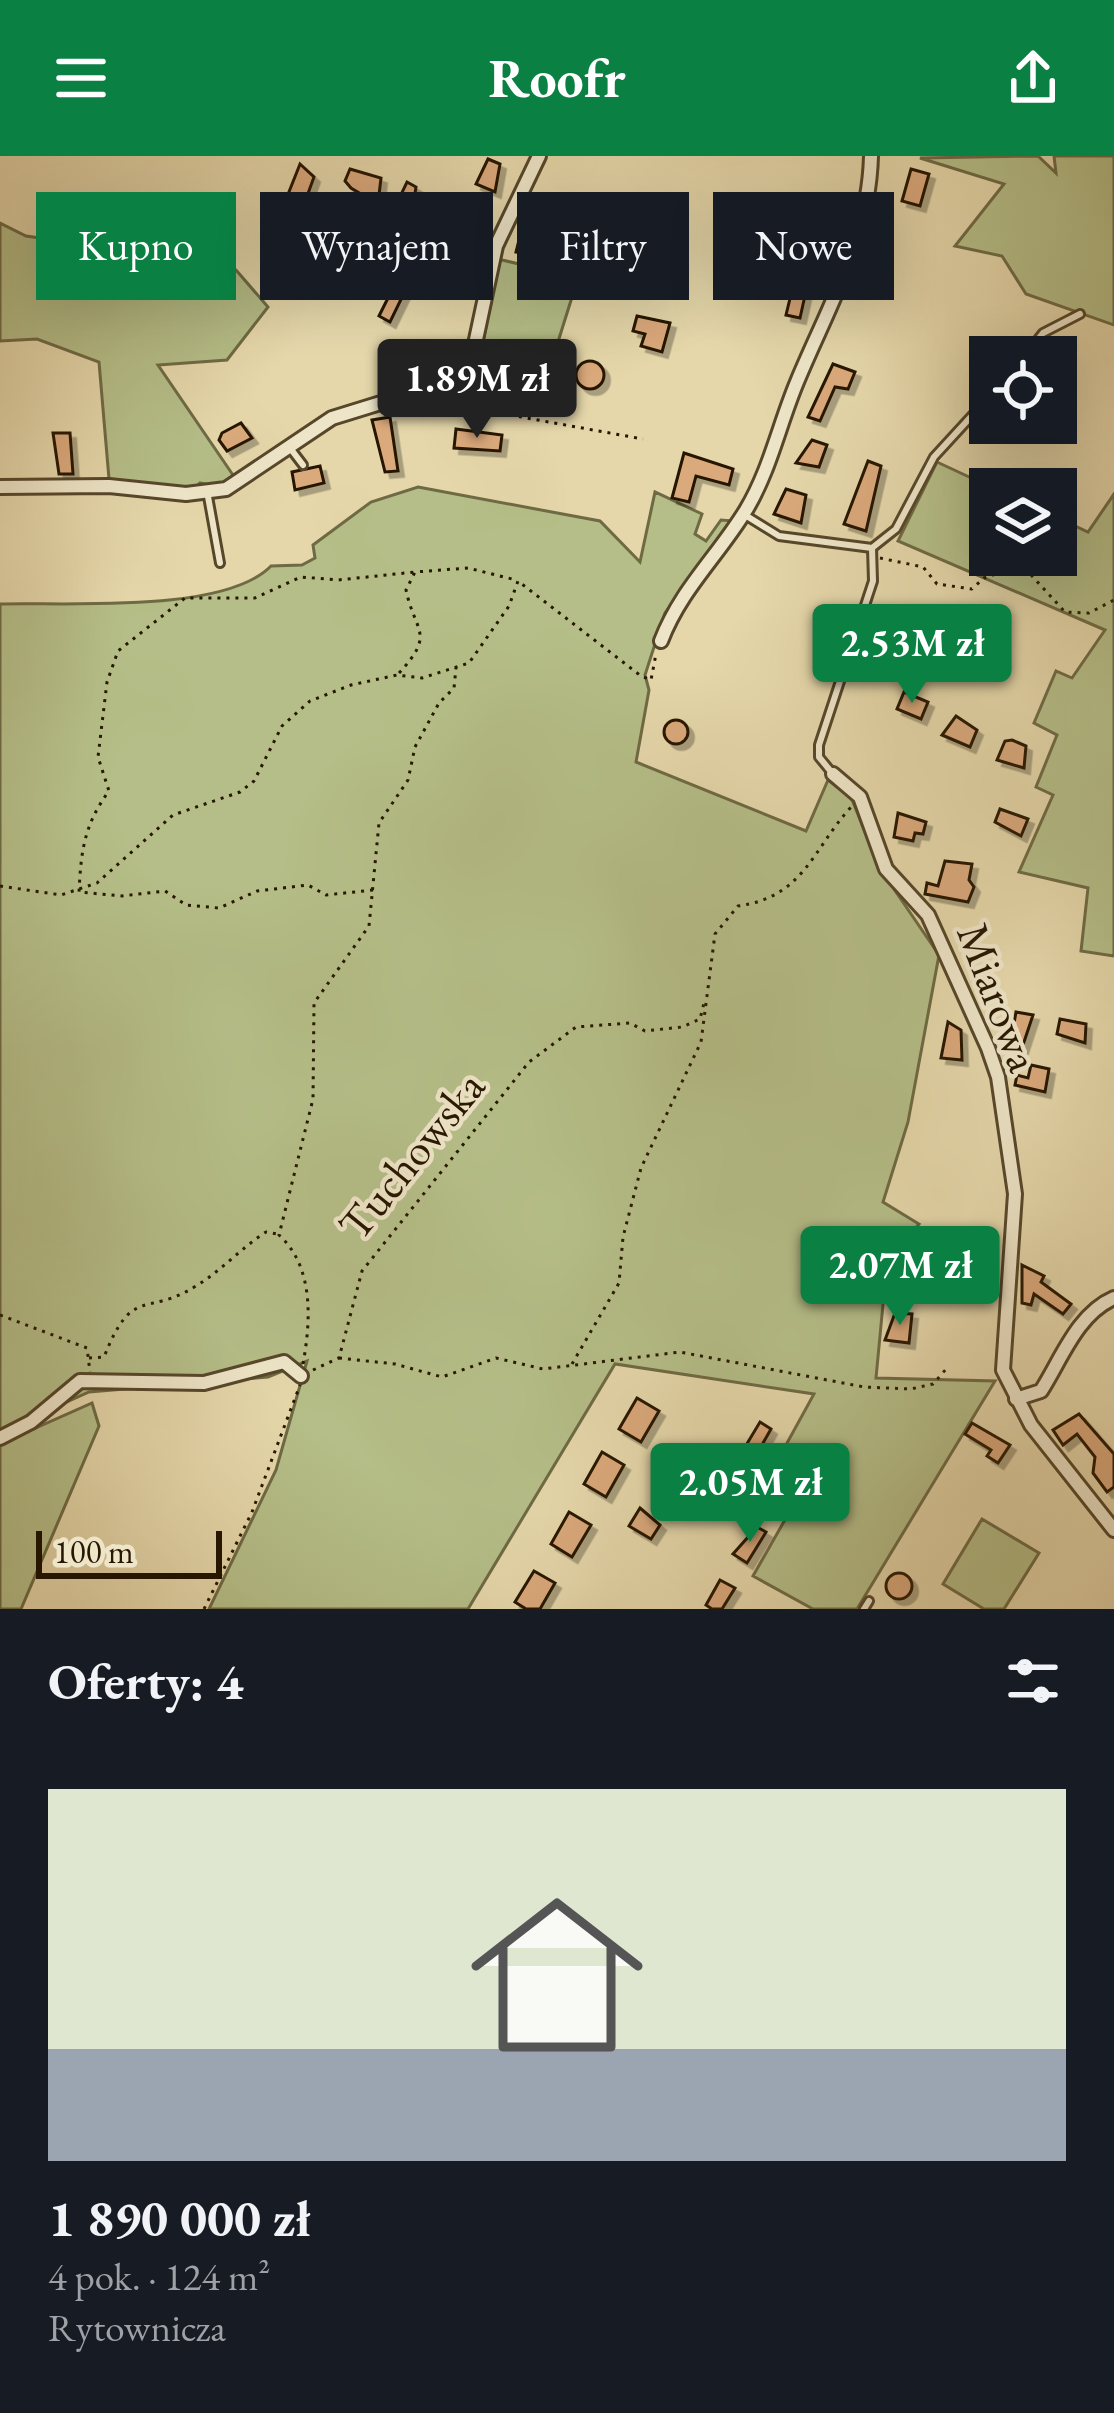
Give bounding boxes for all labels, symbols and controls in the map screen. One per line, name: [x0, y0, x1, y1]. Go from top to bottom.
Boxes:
text: Roofr: [488, 43, 626, 113]
icon: menu: [48, 45, 114, 111]
icon: share: [1000, 45, 1066, 111]
chip: Kupno: [36, 192, 236, 300]
chip: Wynajem: [260, 192, 493, 300]
chip: Filtry: [517, 192, 689, 300]
chip: Nowe: [713, 192, 894, 300]
map controls: [969, 336, 1077, 576]
button: locate: [969, 336, 1077, 444]
pin: 1.89M zł: [353, 339, 601, 441]
text: 1.89M zł: [405, 352, 549, 403]
button: layers: [969, 468, 1077, 576]
pin: 2.53M zł: [788, 604, 1036, 706]
text: 2.53M zł: [840, 617, 984, 668]
street label: Miarowa: [944, 915, 1054, 1079]
street label: Tuchowska: [325, 1058, 497, 1252]
pin: 2.07M zł: [776, 1226, 1024, 1328]
text: 2.07M zł: [828, 1239, 972, 1290]
pin: 2.05M zł: [626, 1443, 874, 1545]
text: 2.05M zł: [678, 1456, 822, 1507]
scale bar: [36, 1525, 222, 1578]
text: 100 m: [54, 1530, 134, 1573]
text: Oferty: 4: [48, 1648, 243, 1714]
icon: filters: [1000, 1648, 1066, 1714]
icon: home: [449, 1867, 665, 2083]
text: 1 890 000 zł: [48, 2185, 310, 2251]
text: 4 pok. · 124 m²: [48, 2251, 270, 2302]
text: Rytownicza: [48, 2302, 226, 2353]

